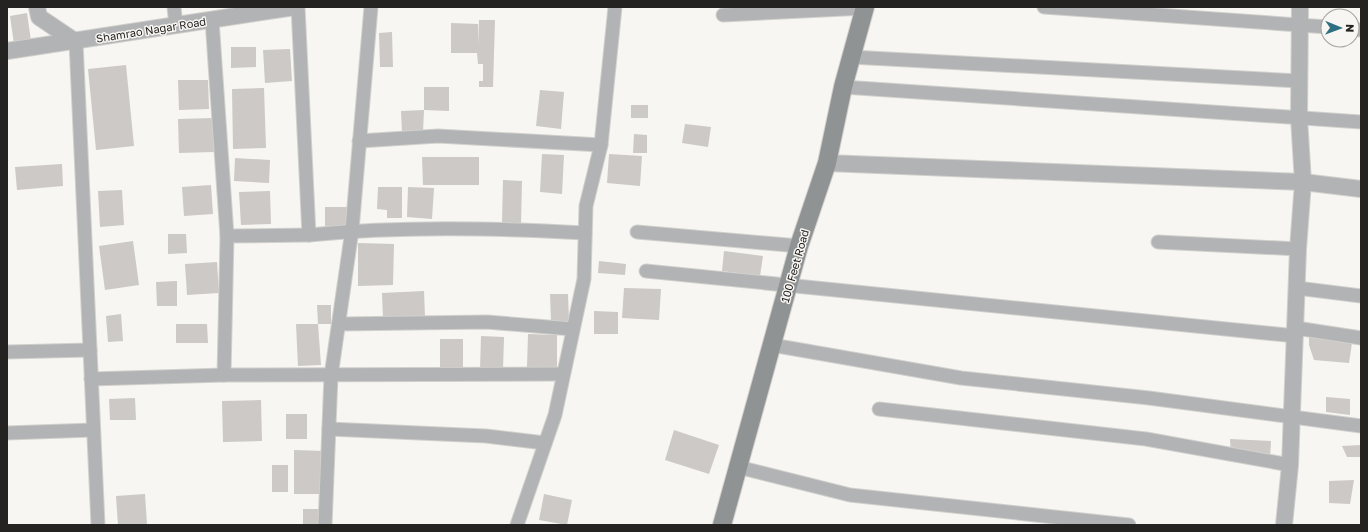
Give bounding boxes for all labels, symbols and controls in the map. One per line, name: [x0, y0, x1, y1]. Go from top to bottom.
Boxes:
north arrow: [1320, 8, 1360, 48]
street label: Shamrao Nagar Road: [95, 14, 207, 45]
text: N: [1344, 24, 1357, 32]
street label: 100 Feet Road: [778, 228, 811, 304]

